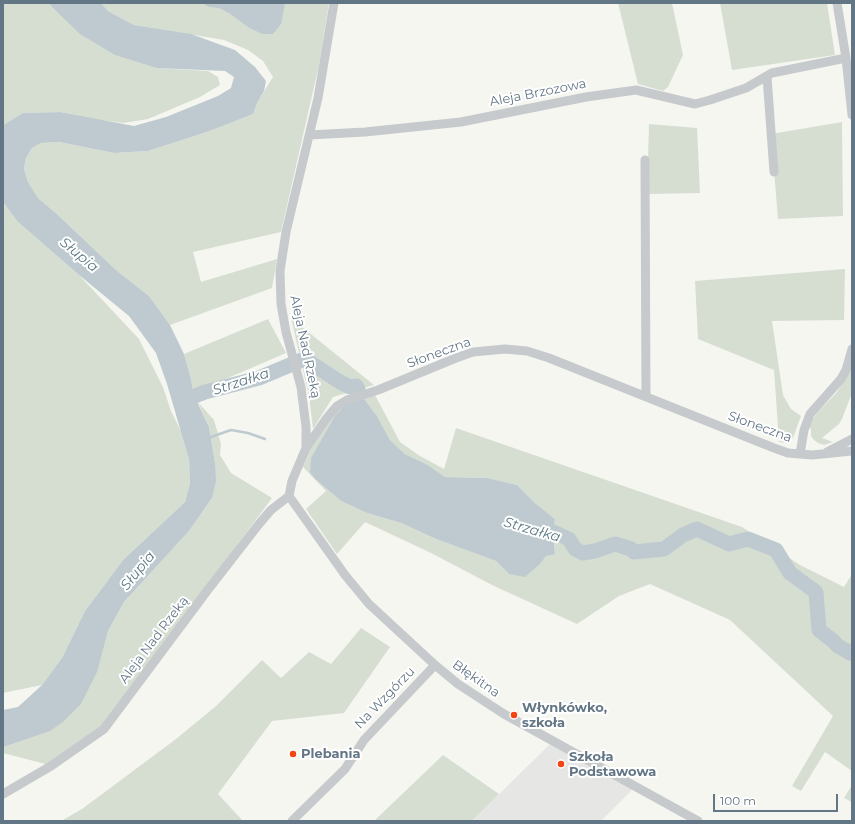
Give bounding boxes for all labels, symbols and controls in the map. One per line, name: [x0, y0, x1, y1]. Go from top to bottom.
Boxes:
street label: Aleja Brzozowa: [488, 76, 588, 110]
water label: Słupia: [56, 234, 102, 276]
street label: Aleja Nad Rzeką: [286, 294, 324, 400]
street label: Słoneczna: [405, 334, 473, 372]
water label: Strzałka: [211, 365, 271, 399]
street label: Słoneczna: [726, 408, 794, 446]
water label: Strzałka: [502, 514, 562, 546]
water label: Słupia: [117, 548, 159, 594]
street label: Aleja Nad Rzeką: [116, 593, 192, 687]
street label: Błękitna: [449, 657, 503, 701]
street label: Na Wzgórzu: [352, 664, 418, 732]
place label: Włynkówko, szkoła: [522, 700, 607, 731]
marker: Włynkówko, szkoła: [509, 710, 519, 720]
place label: Plebania: [301, 746, 360, 762]
marker: Plebania: [288, 749, 298, 759]
place label: Szkoła Podstawowa: [569, 749, 656, 780]
marker: Szkoła Podstawowa: [556, 759, 566, 769]
scale bar: [715, 786, 840, 812]
text: 100 m: [720, 793, 756, 808]

